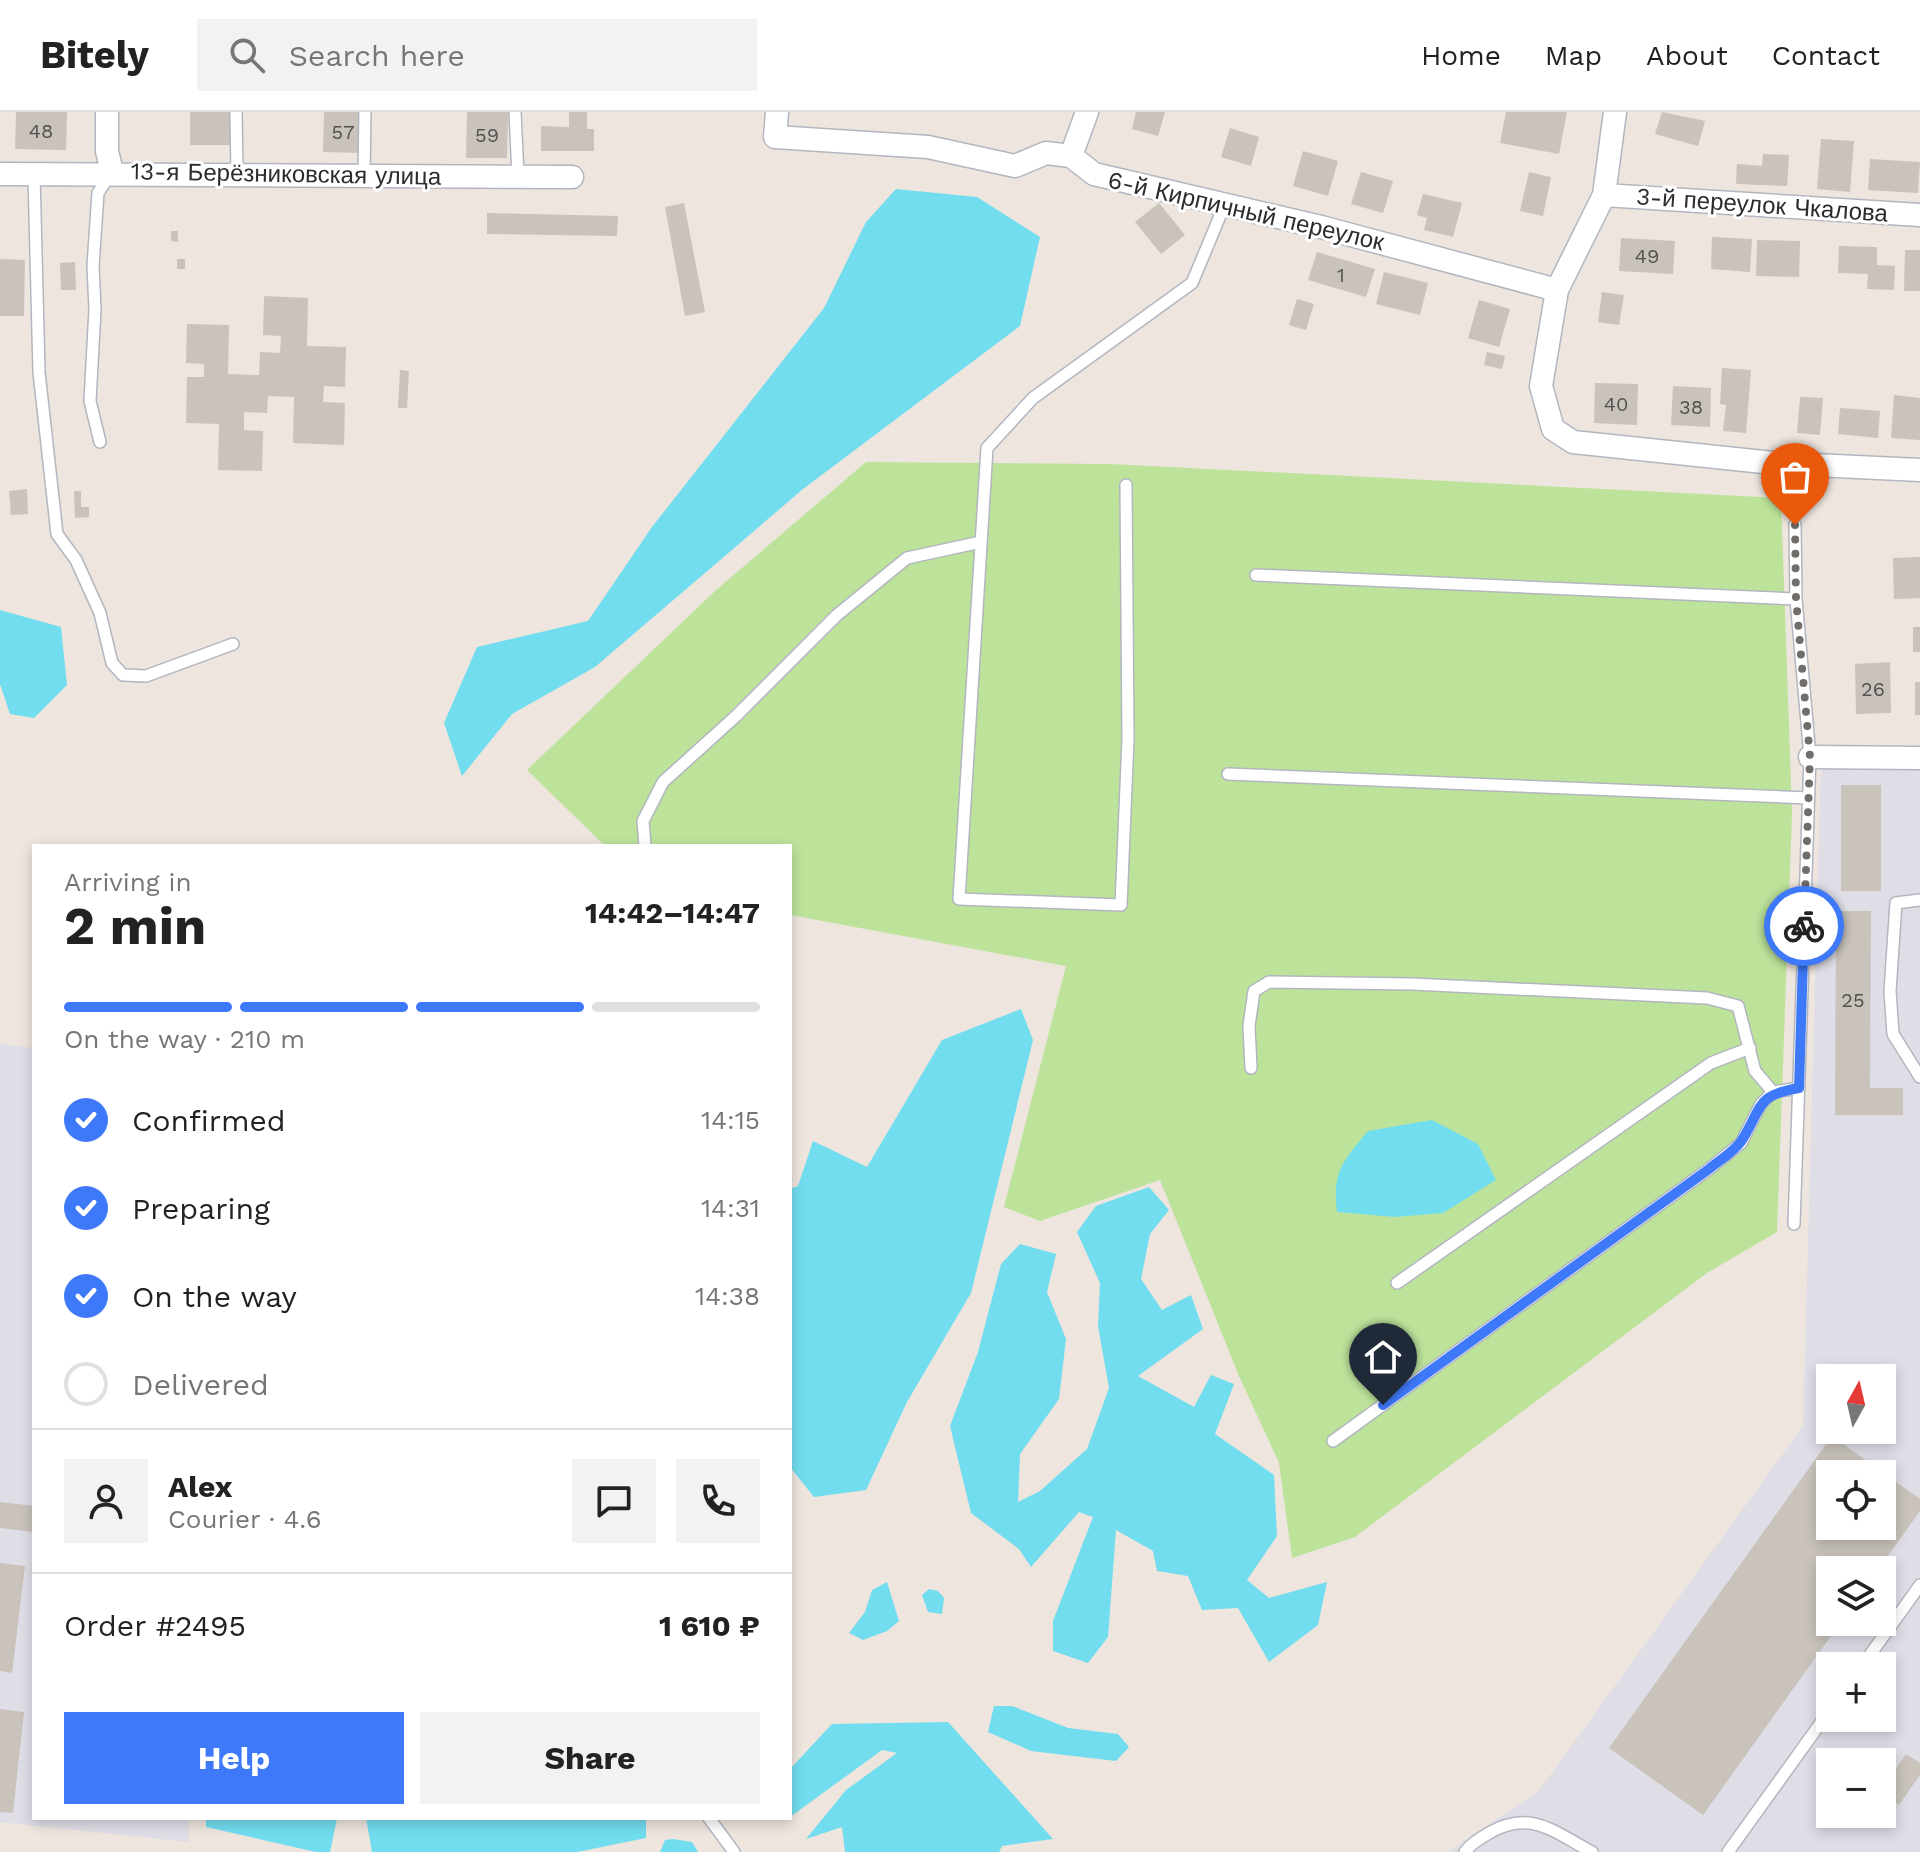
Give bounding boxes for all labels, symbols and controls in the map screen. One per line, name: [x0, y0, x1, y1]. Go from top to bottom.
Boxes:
search box: [197, 19, 757, 91]
text: Bitely: [40, 33, 149, 77]
icon: search: [225, 33, 269, 77]
text: Search here: [289, 38, 465, 73]
text: Home: [1421, 39, 1501, 72]
text: Map: [1545, 39, 1602, 72]
text: About: [1646, 39, 1728, 72]
text: Contact: [1772, 39, 1880, 72]
house number: 48: [29, 119, 53, 143]
house number: 57: [332, 120, 354, 144]
house number: 59: [475, 123, 499, 147]
street label: 13-я Берёзниковская улица: [131, 157, 442, 191]
street label: 6-й Кирпичный переулок: [1105, 166, 1387, 257]
street label: 3-й переулок Чкалова: [1635, 182, 1889, 228]
house number: 49: [1635, 244, 1659, 268]
house number: 1: [1337, 263, 1345, 287]
house number: 40: [1604, 392, 1628, 416]
house number: 38: [1679, 395, 1703, 419]
pin: [1761, 443, 1829, 525]
icon: bag: [1773, 455, 1817, 499]
house number: 26: [1861, 677, 1885, 701]
text: Arriving in: [64, 867, 192, 897]
courier: [1764, 886, 1844, 966]
text: 14:42–14:47: [585, 895, 760, 930]
text: 2 min: [64, 896, 206, 957]
icon: bike: [1782, 904, 1826, 948]
house number: 25: [1841, 988, 1865, 1012]
text: On the way · 210 m: [64, 1024, 305, 1054]
icon: check: [64, 1098, 108, 1142]
text: Confirmed: [132, 1103, 286, 1138]
text: 14:15: [701, 1105, 760, 1135]
icon: check: [64, 1186, 108, 1230]
text: Preparing: [132, 1191, 270, 1226]
text: 14:31: [701, 1193, 760, 1223]
icon: check: [64, 1274, 108, 1318]
text: On the way: [132, 1279, 297, 1314]
text: 14:38: [695, 1281, 760, 1311]
pin: [1349, 1323, 1417, 1405]
icon: home: [1361, 1335, 1405, 1379]
north arrow: [1816, 1364, 1896, 1444]
map controls: [1816, 1364, 1896, 1828]
text: Delivered: [132, 1367, 269, 1402]
button: person: [64, 1459, 148, 1543]
button: chat: [572, 1459, 656, 1543]
button: phone: [676, 1459, 760, 1543]
button: locate: [1816, 1460, 1896, 1540]
text: Alex: [168, 1469, 232, 1504]
text: Courier · 4.6: [168, 1504, 322, 1534]
button: layers: [1816, 1556, 1896, 1636]
text: Order #2495: [64, 1608, 246, 1643]
text: 1 610 ₽: [659, 1608, 760, 1643]
button: +: [1816, 1652, 1896, 1732]
button: Help: [64, 1712, 404, 1804]
button: Share: [420, 1712, 760, 1804]
button: −: [1816, 1748, 1896, 1828]

